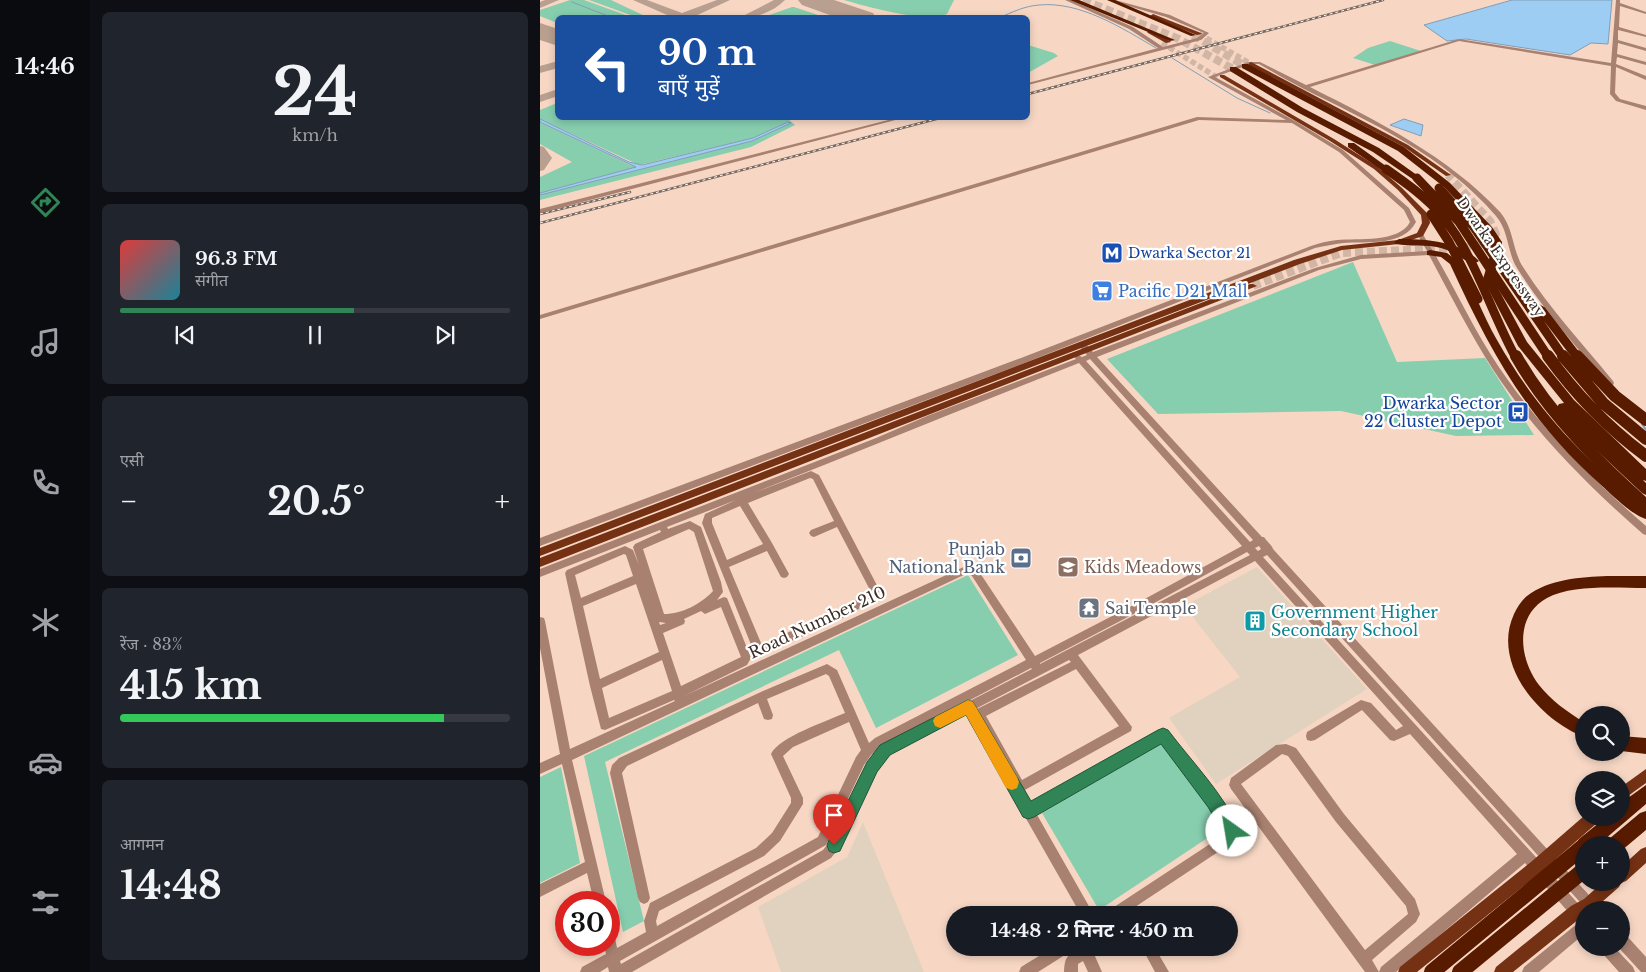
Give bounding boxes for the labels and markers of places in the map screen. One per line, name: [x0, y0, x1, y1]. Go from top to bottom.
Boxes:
metro station icon: Dwarka Sector 21: [1100, 241, 1124, 265]
place label: Dwarka Sector 21: [1128, 244, 1251, 262]
supermarket icon: Pacific D21 Mall: [1090, 279, 1114, 303]
place label: Pacific D21 Mall: [1118, 281, 1248, 301]
place label: Dwarka Sector 22 Cluster Depot: [1364, 393, 1502, 431]
bus stop icon: Dwarka Sector 22 Cluster Depot: [1506, 400, 1530, 424]
place label: Punjab National Bank: [889, 539, 1005, 577]
bank icon: Punjab National Bank: [1009, 546, 1033, 570]
school or university icon: Kids Meadows: [1056, 555, 1080, 579]
place label: Kids Meadows: [1084, 557, 1201, 577]
temple icon: Sai Temple: [1077, 596, 1101, 620]
place label: Sai Temple: [1105, 598, 1196, 618]
place label: Government Higher Secondary School: [1271, 602, 1438, 640]
building icon: Government Higher Secondary School: [1243, 609, 1267, 633]
pin: [813, 794, 855, 845]

